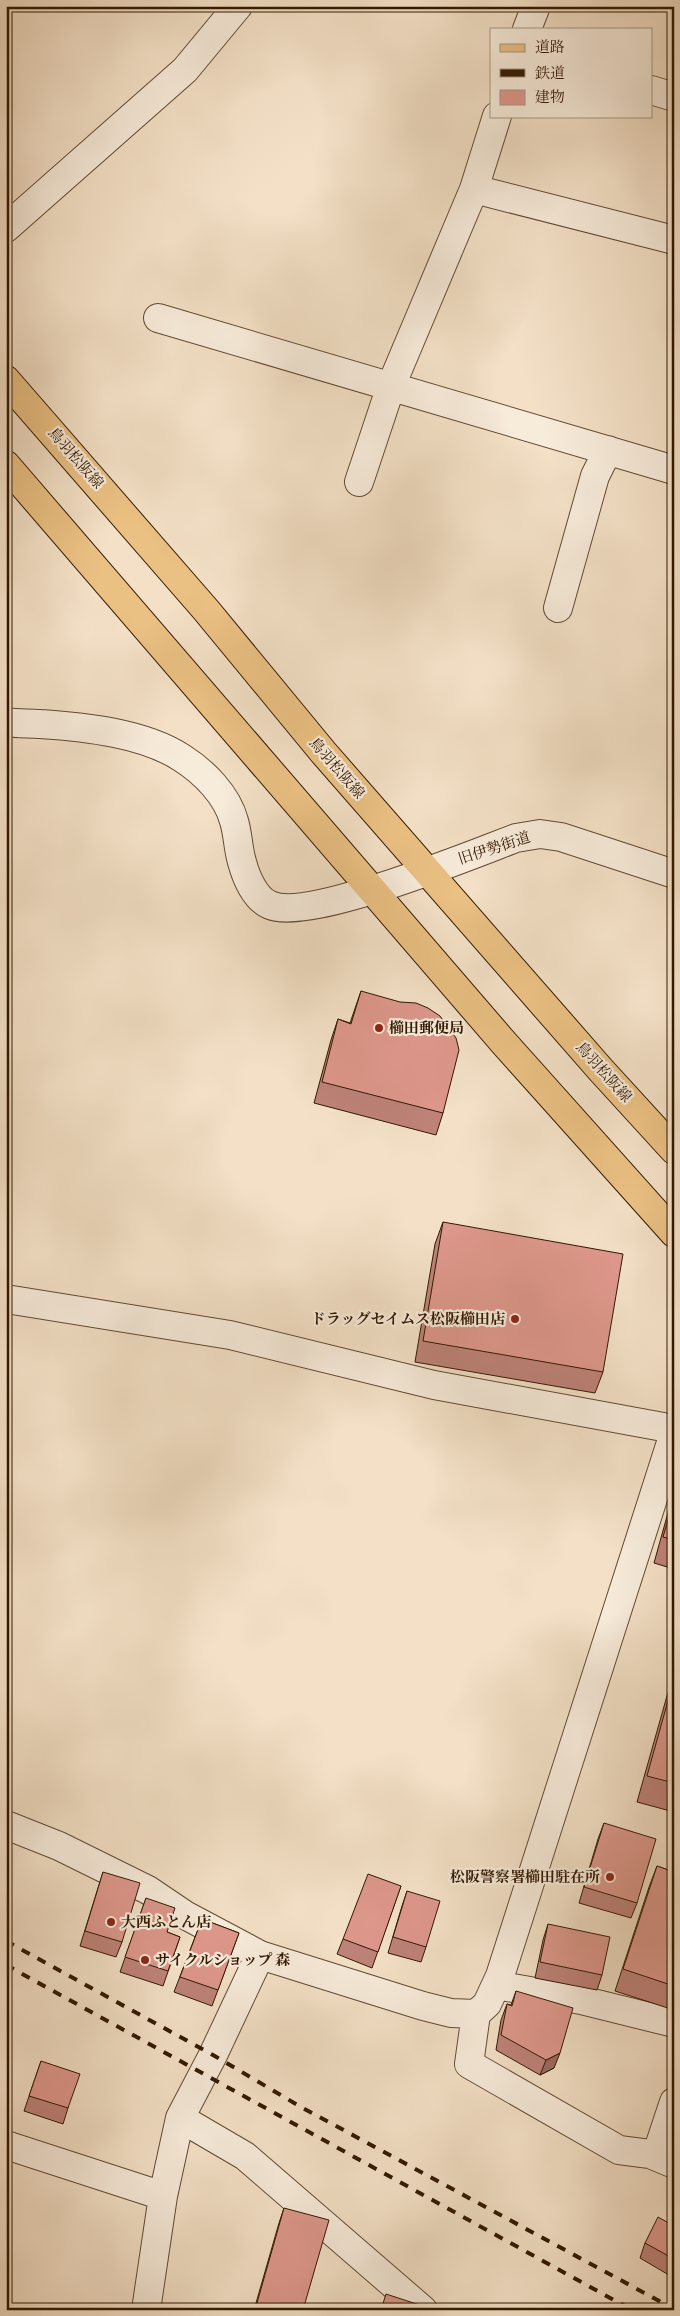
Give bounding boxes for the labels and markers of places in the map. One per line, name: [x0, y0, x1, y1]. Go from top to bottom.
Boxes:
place label: 櫛田郵便局: [389, 1018, 464, 1038]
marker: 櫛田郵便局: [373, 1022, 385, 1034]
place label: ドラッグセイムス松阪櫛田店: [311, 1309, 505, 1329]
marker: ドラッグセイムス松阪櫛田店: [509, 1313, 521, 1325]
place label: 松阪警察署櫛田駐在所: [450, 1867, 600, 1887]
marker: 松阪警察署櫛田駐在所: [604, 1871, 616, 1883]
place label: 大西ふとん店: [121, 1912, 211, 1932]
marker: 大西ふとん店: [105, 1916, 117, 1928]
place label: サイクルショップ 森: [155, 1950, 290, 1970]
marker: サイクルショップ 森: [139, 1954, 151, 1966]

